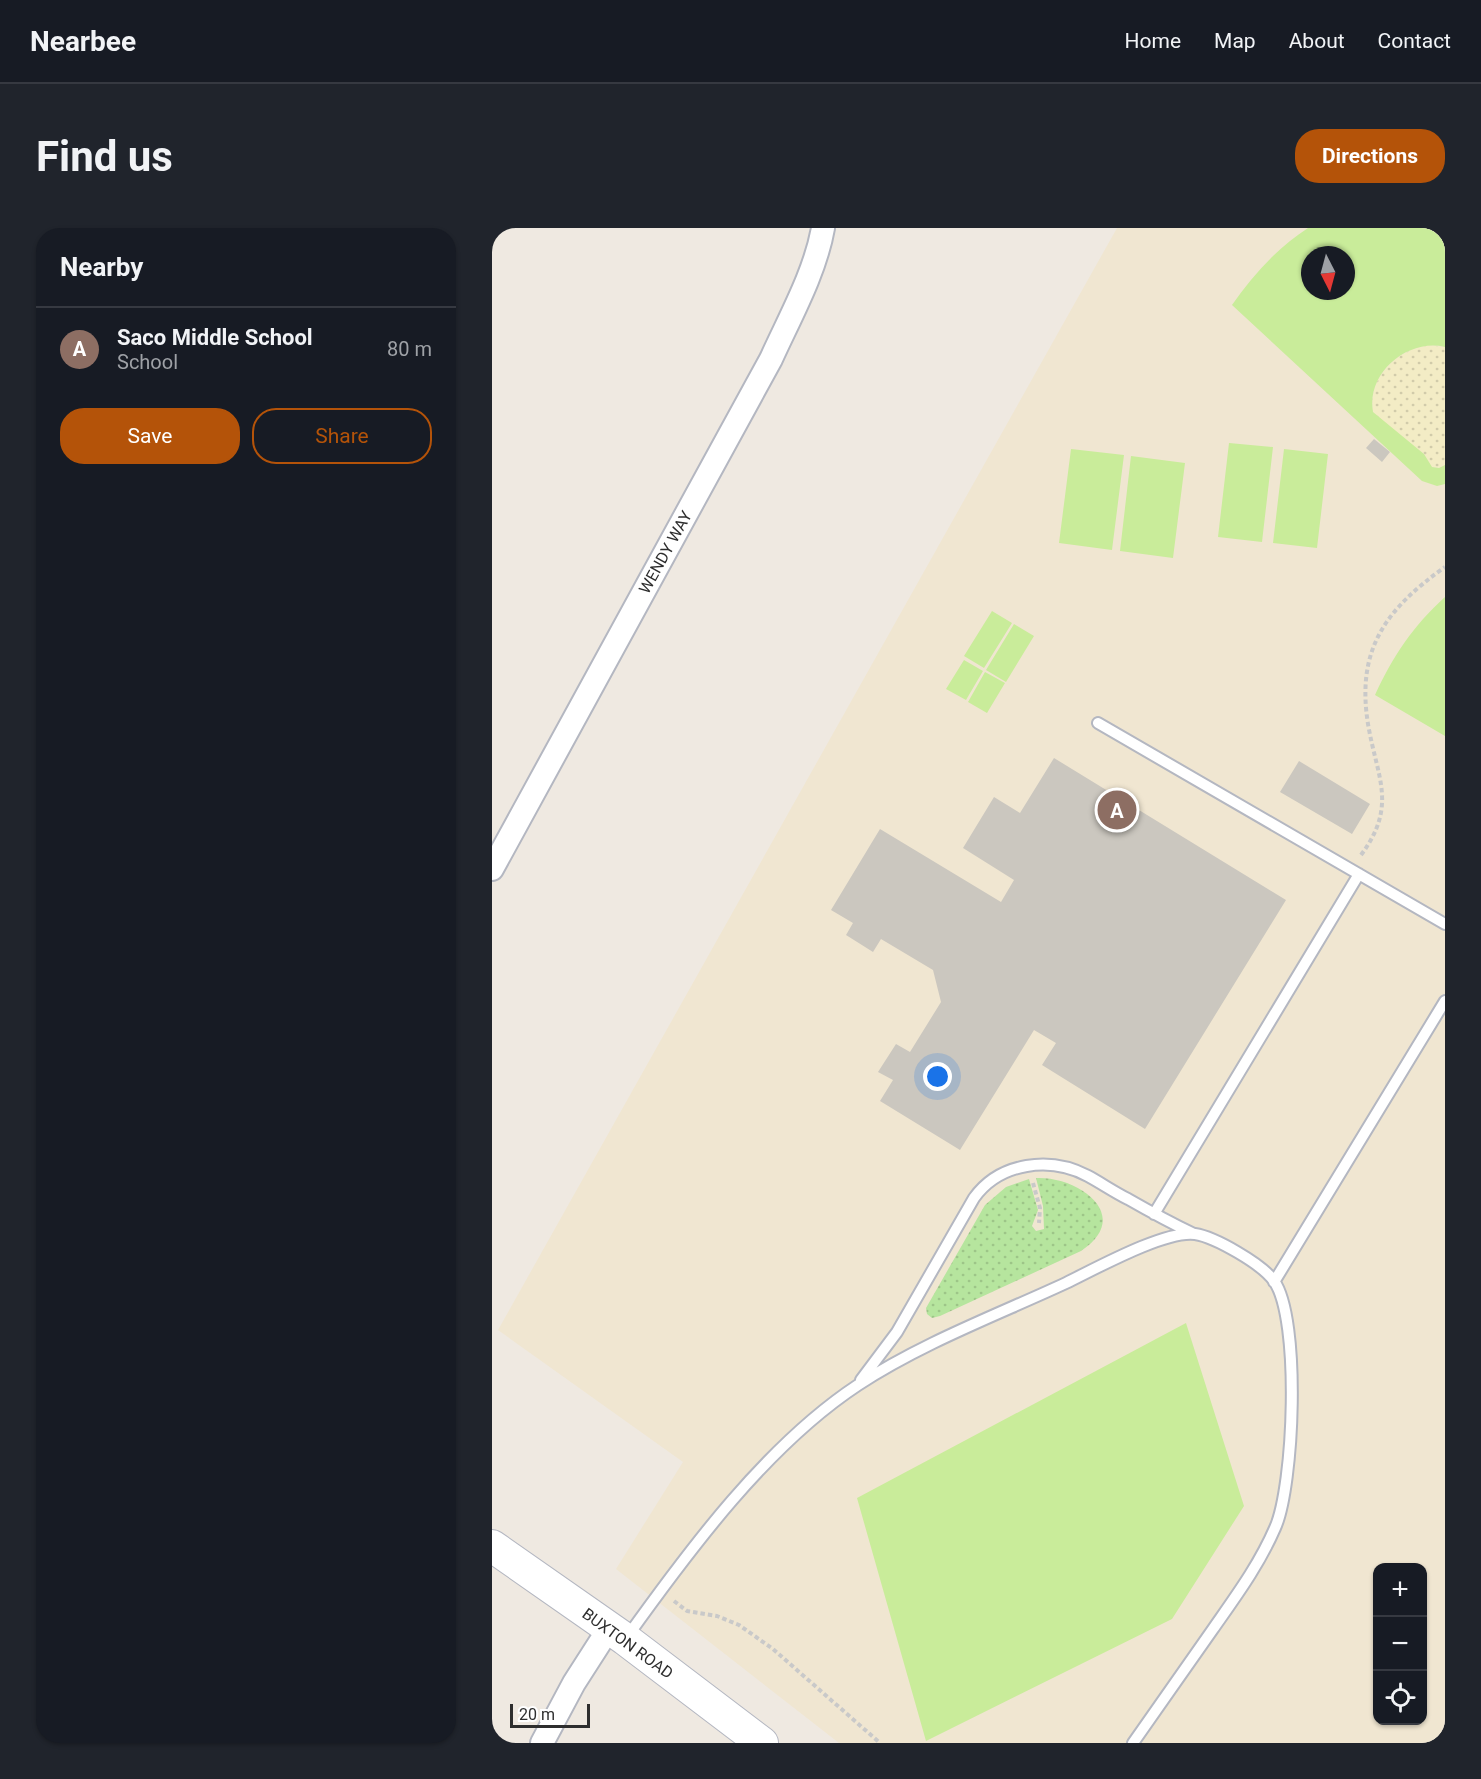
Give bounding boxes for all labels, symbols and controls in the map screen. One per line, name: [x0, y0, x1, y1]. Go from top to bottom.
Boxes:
text: Nearbee: [30, 25, 136, 58]
text: Home: [1125, 29, 1181, 53]
text: Map: [1214, 29, 1256, 53]
text: About: [1289, 29, 1345, 53]
text: Contact: [1378, 29, 1451, 53]
button: Directions: [1295, 129, 1445, 183]
text: Find us: [36, 132, 173, 181]
north arrow: [1301, 246, 1355, 300]
text: Nearby: [60, 252, 143, 282]
text: Saco Middle School: [117, 325, 313, 350]
text: A: [73, 337, 86, 361]
text: 80 m: [387, 337, 432, 361]
text: School: [117, 350, 178, 374]
button: Save: [60, 408, 240, 464]
button: Share: [252, 408, 432, 464]
street label: WENDY WAY: [635, 507, 696, 597]
pin: A: [1098, 788, 1136, 832]
your location: [923, 1062, 952, 1091]
map controls: [1373, 1563, 1427, 1725]
button: +: [1373, 1563, 1427, 1617]
street label: BUXTON ROAD: [579, 1604, 677, 1683]
button: −: [1373, 1617, 1427, 1671]
button: locate: [1373, 1671, 1427, 1725]
scale bar: [510, 1701, 590, 1728]
text: 20 m: [519, 1705, 555, 1724]

